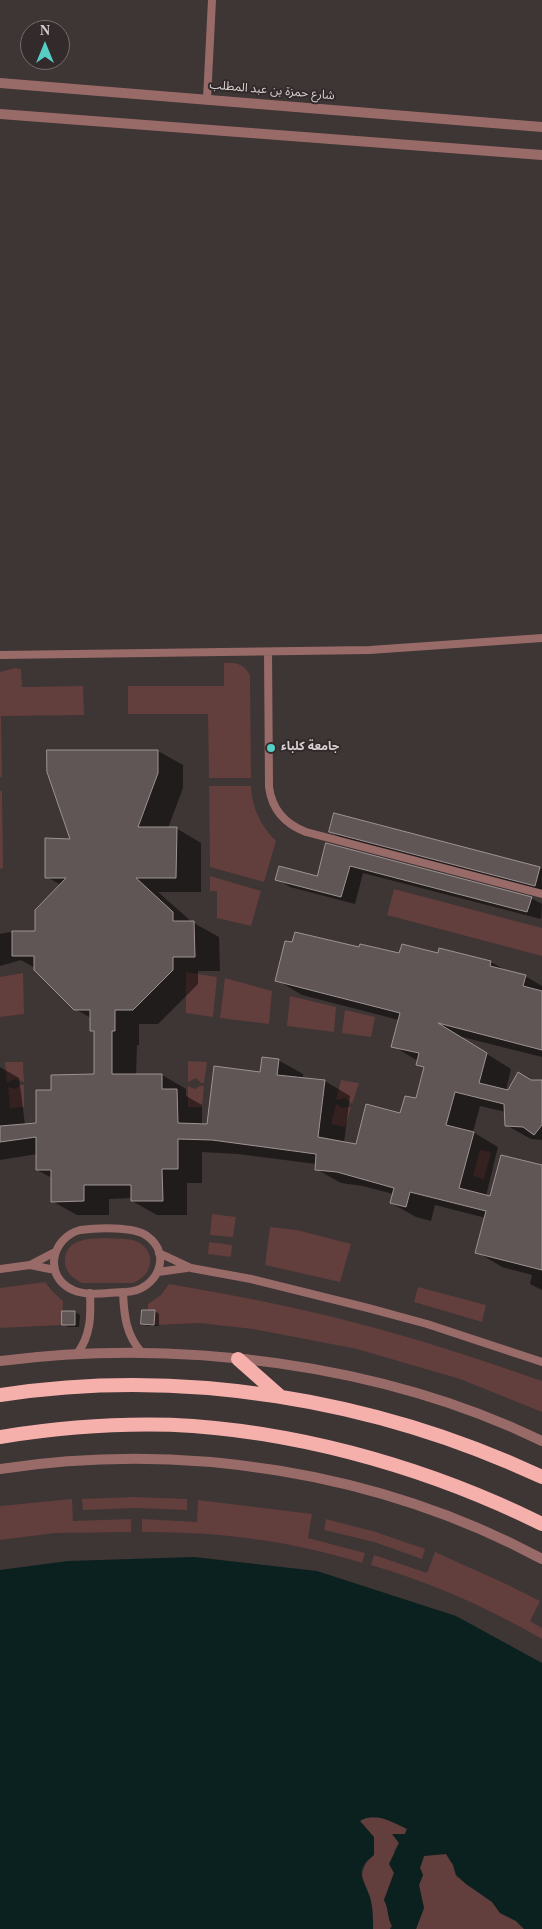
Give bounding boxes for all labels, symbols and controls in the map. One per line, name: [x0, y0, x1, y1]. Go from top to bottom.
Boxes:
north arrow: [20, 20, 70, 70]
text: N: [40, 23, 50, 38]
street label: شارع حمزة بن عبد المطلب: [209, 79, 335, 105]
place label: جامعة كلباء: [281, 741, 339, 755]
marker: جامعة كلباء: [265, 742, 277, 754]

